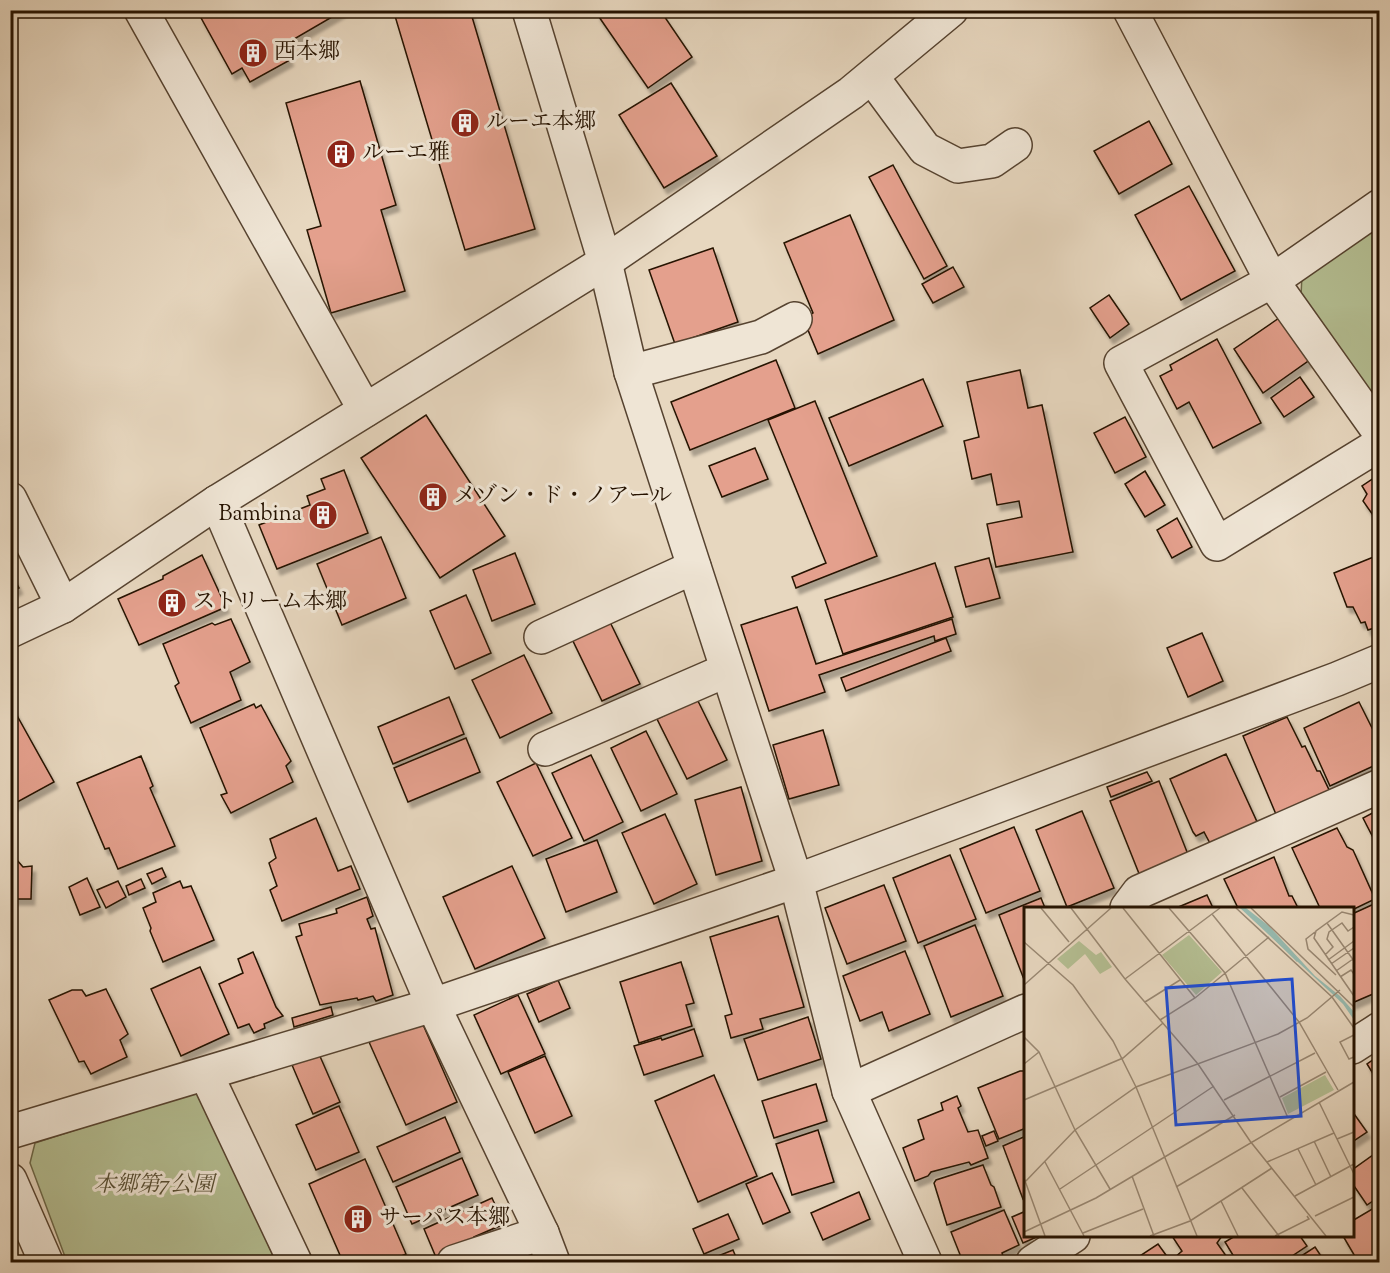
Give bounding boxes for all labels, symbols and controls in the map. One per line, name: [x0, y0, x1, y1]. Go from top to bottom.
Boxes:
building icon: 西本郷: [237, 37, 269, 69]
place label: 西本郷: [274, 37, 340, 69]
building icon: ルーエ本郷: [449, 107, 481, 139]
place label: ルーエ本郷: [486, 107, 596, 139]
building icon: ルーエ雅: [325, 138, 357, 170]
place label: ルーエ雅: [362, 138, 450, 170]
building icon: メゾン・ド・ノアール: [417, 481, 449, 513]
place label: メゾン・ド・ノアール: [454, 481, 672, 513]
place label: Bambina: [219, 499, 302, 531]
building icon: Bambina: [307, 499, 339, 531]
building icon: ストリーム本郷: [156, 587, 188, 619]
place label: ストリーム本郷: [193, 587, 347, 619]
inset map: [1024, 907, 1354, 1237]
park label: 本郷第7公園: [94, 1170, 217, 1202]
building icon: サーパス本郷: [342, 1203, 374, 1235]
place label: サーパス本郷: [379, 1203, 510, 1235]

